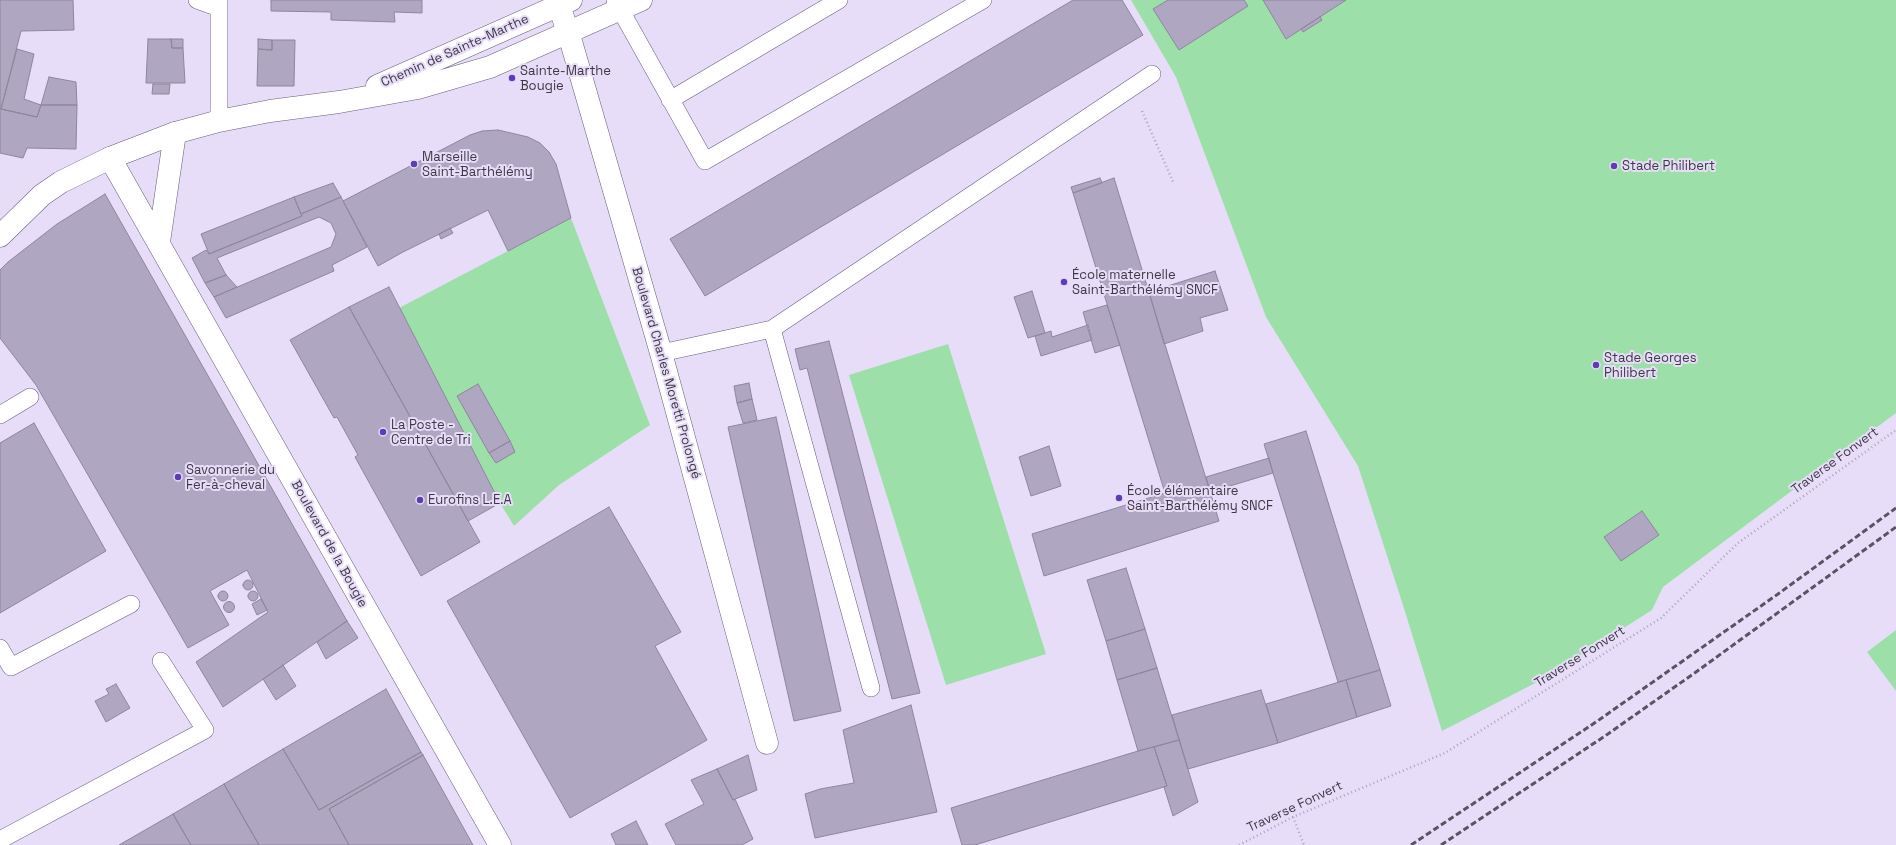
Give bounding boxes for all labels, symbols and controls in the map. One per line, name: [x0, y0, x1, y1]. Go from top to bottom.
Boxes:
street label: Chemin de Sainte-Marthe: [379, 11, 531, 91]
place label: Sainte-Marthe Bougie: [520, 63, 611, 94]
marker: Sainte-Marthe Bougie: [507, 73, 517, 83]
place label: Marseille Saint-Barthélémy: [422, 149, 533, 180]
place label: Stade Philibert: [1622, 158, 1715, 174]
marker: Marseille Saint-Barthélémy: [409, 159, 419, 169]
marker: Stade Philibert: [1609, 161, 1619, 171]
street label: Boulevard Charles Moretti Prolongé: [628, 265, 704, 481]
place label: École maternelle Saint-Barthélémy SNCF: [1072, 267, 1218, 298]
marker: École maternelle Saint-Barthélémy SNCF: [1059, 277, 1069, 287]
place label: Stade Georges Philibert: [1604, 350, 1696, 381]
marker: Stade Georges Philibert: [1591, 360, 1601, 370]
place label: La Poste - Centre de Tri: [391, 417, 471, 448]
street label: Traverse Fonvert: [1788, 424, 1882, 498]
marker: La Poste - Centre de Tri: [378, 427, 388, 437]
place label: Savonnerie du Fer-à-cheval: [186, 462, 275, 493]
marker: Savonnerie du Fer-à-cheval: [173, 472, 183, 482]
street label: Boulevard de la Bougie: [287, 478, 371, 610]
place label: École élémentaire Saint-Barthélémy SNCF: [1127, 483, 1273, 514]
place label: Eurofins L.E.A: [428, 492, 512, 508]
marker: École élémentaire Saint-Barthélémy SNCF: [1114, 493, 1124, 503]
marker: Eurofins L.E.A: [415, 495, 425, 505]
street label: Traverse Fonvert: [1532, 623, 1628, 691]
street label: Traverse Fonvert: [1245, 778, 1345, 836]

